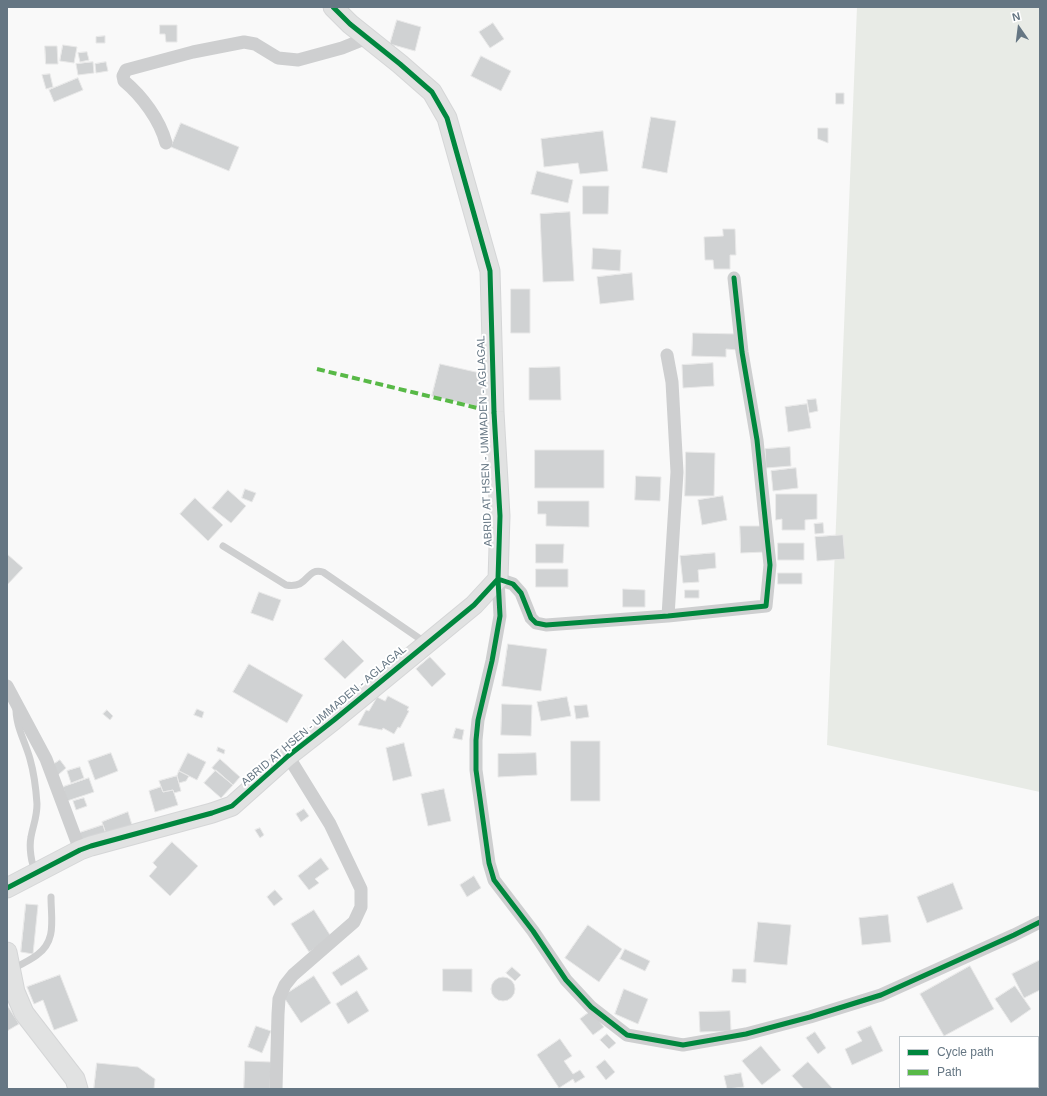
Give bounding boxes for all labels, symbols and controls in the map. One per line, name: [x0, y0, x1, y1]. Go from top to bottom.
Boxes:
north arrow: [999, 8, 1039, 48]
text: N: [1011, 10, 1021, 23]
street label: ABRID AT ḤSEN - UMMADEN - AGLAGAL: [475, 335, 495, 547]
street label: ABRID AT ḤSEN - UMMADEN - AGLAGAL: [239, 643, 409, 789]
legend: [899, 1036, 1039, 1088]
text: Cycle path: [937, 1045, 994, 1059]
text: Path: [937, 1065, 962, 1079]

